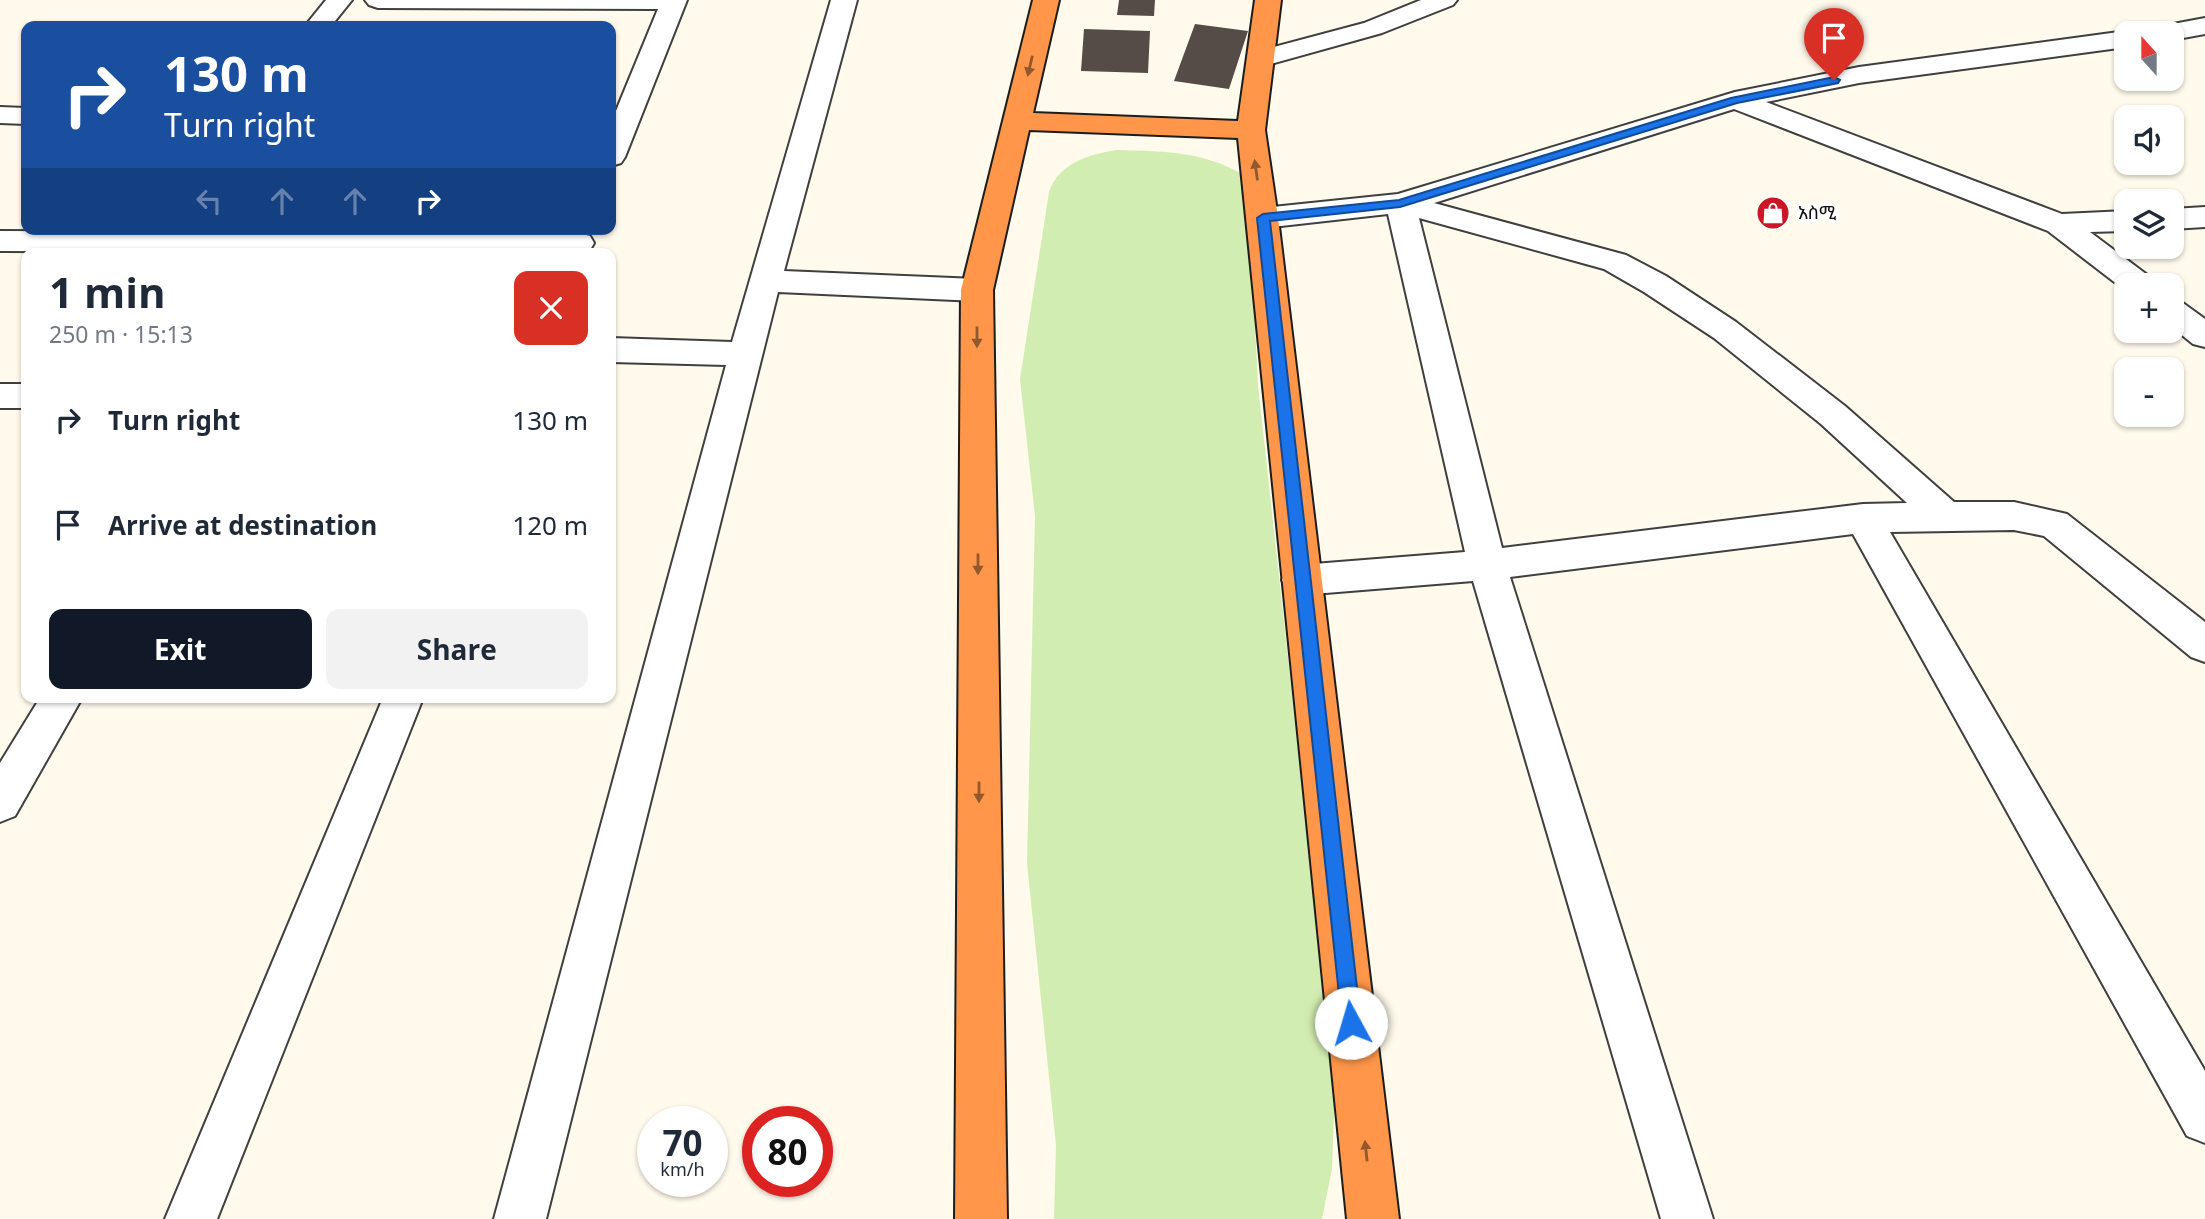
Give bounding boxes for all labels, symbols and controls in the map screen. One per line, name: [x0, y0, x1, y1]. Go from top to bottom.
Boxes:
pin: [1804, 8, 1864, 80]
icon: arrive: [1815, 19, 1853, 57]
north arrow: [2114, 21, 2184, 91]
map controls: [2114, 21, 2184, 427]
text: 130 m: [164, 40, 309, 106]
icon: right: [49, 49, 140, 140]
one-way arrow: [1024, 55, 1035, 77]
text: Turn right: [164, 103, 315, 146]
button: sound: [2114, 105, 2184, 175]
one-way arrow: [1251, 159, 1262, 181]
icon: left: [190, 182, 228, 220]
icon: ahead: [263, 182, 301, 220]
icon: ahead: [336, 182, 374, 220]
icon: right: [409, 182, 447, 220]
button: layers: [2114, 189, 2184, 259]
shop icon: አስሚ: [1754, 194, 1792, 232]
place label: አስሚ: [1798, 200, 1836, 224]
text: 1 min: [49, 263, 166, 320]
button: close: [514, 271, 588, 345]
button: +: [2114, 273, 2184, 343]
text: 250 m · 15:13: [49, 318, 193, 350]
one-way arrow: [971, 326, 983, 348]
button: −: [2114, 357, 2184, 427]
icon: right: [49, 401, 87, 439]
text: Turn right: [108, 402, 240, 438]
text: 130 m: [512, 402, 588, 438]
icon: arrive: [49, 506, 87, 544]
text: Arrive at destination: [108, 507, 377, 543]
text: 120 m: [512, 507, 588, 543]
one-way arrow: [972, 553, 984, 575]
button: Exit: [49, 609, 312, 689]
button: Share: [326, 609, 588, 689]
one-way arrow: [973, 781, 985, 803]
position arrow: [1314, 986, 1388, 1060]
speed limit sign: 80: [742, 1106, 833, 1197]
text: 70: [662, 1119, 703, 1166]
one-way arrow: [1360, 1140, 1371, 1162]
text: km/h: [660, 1157, 705, 1181]

